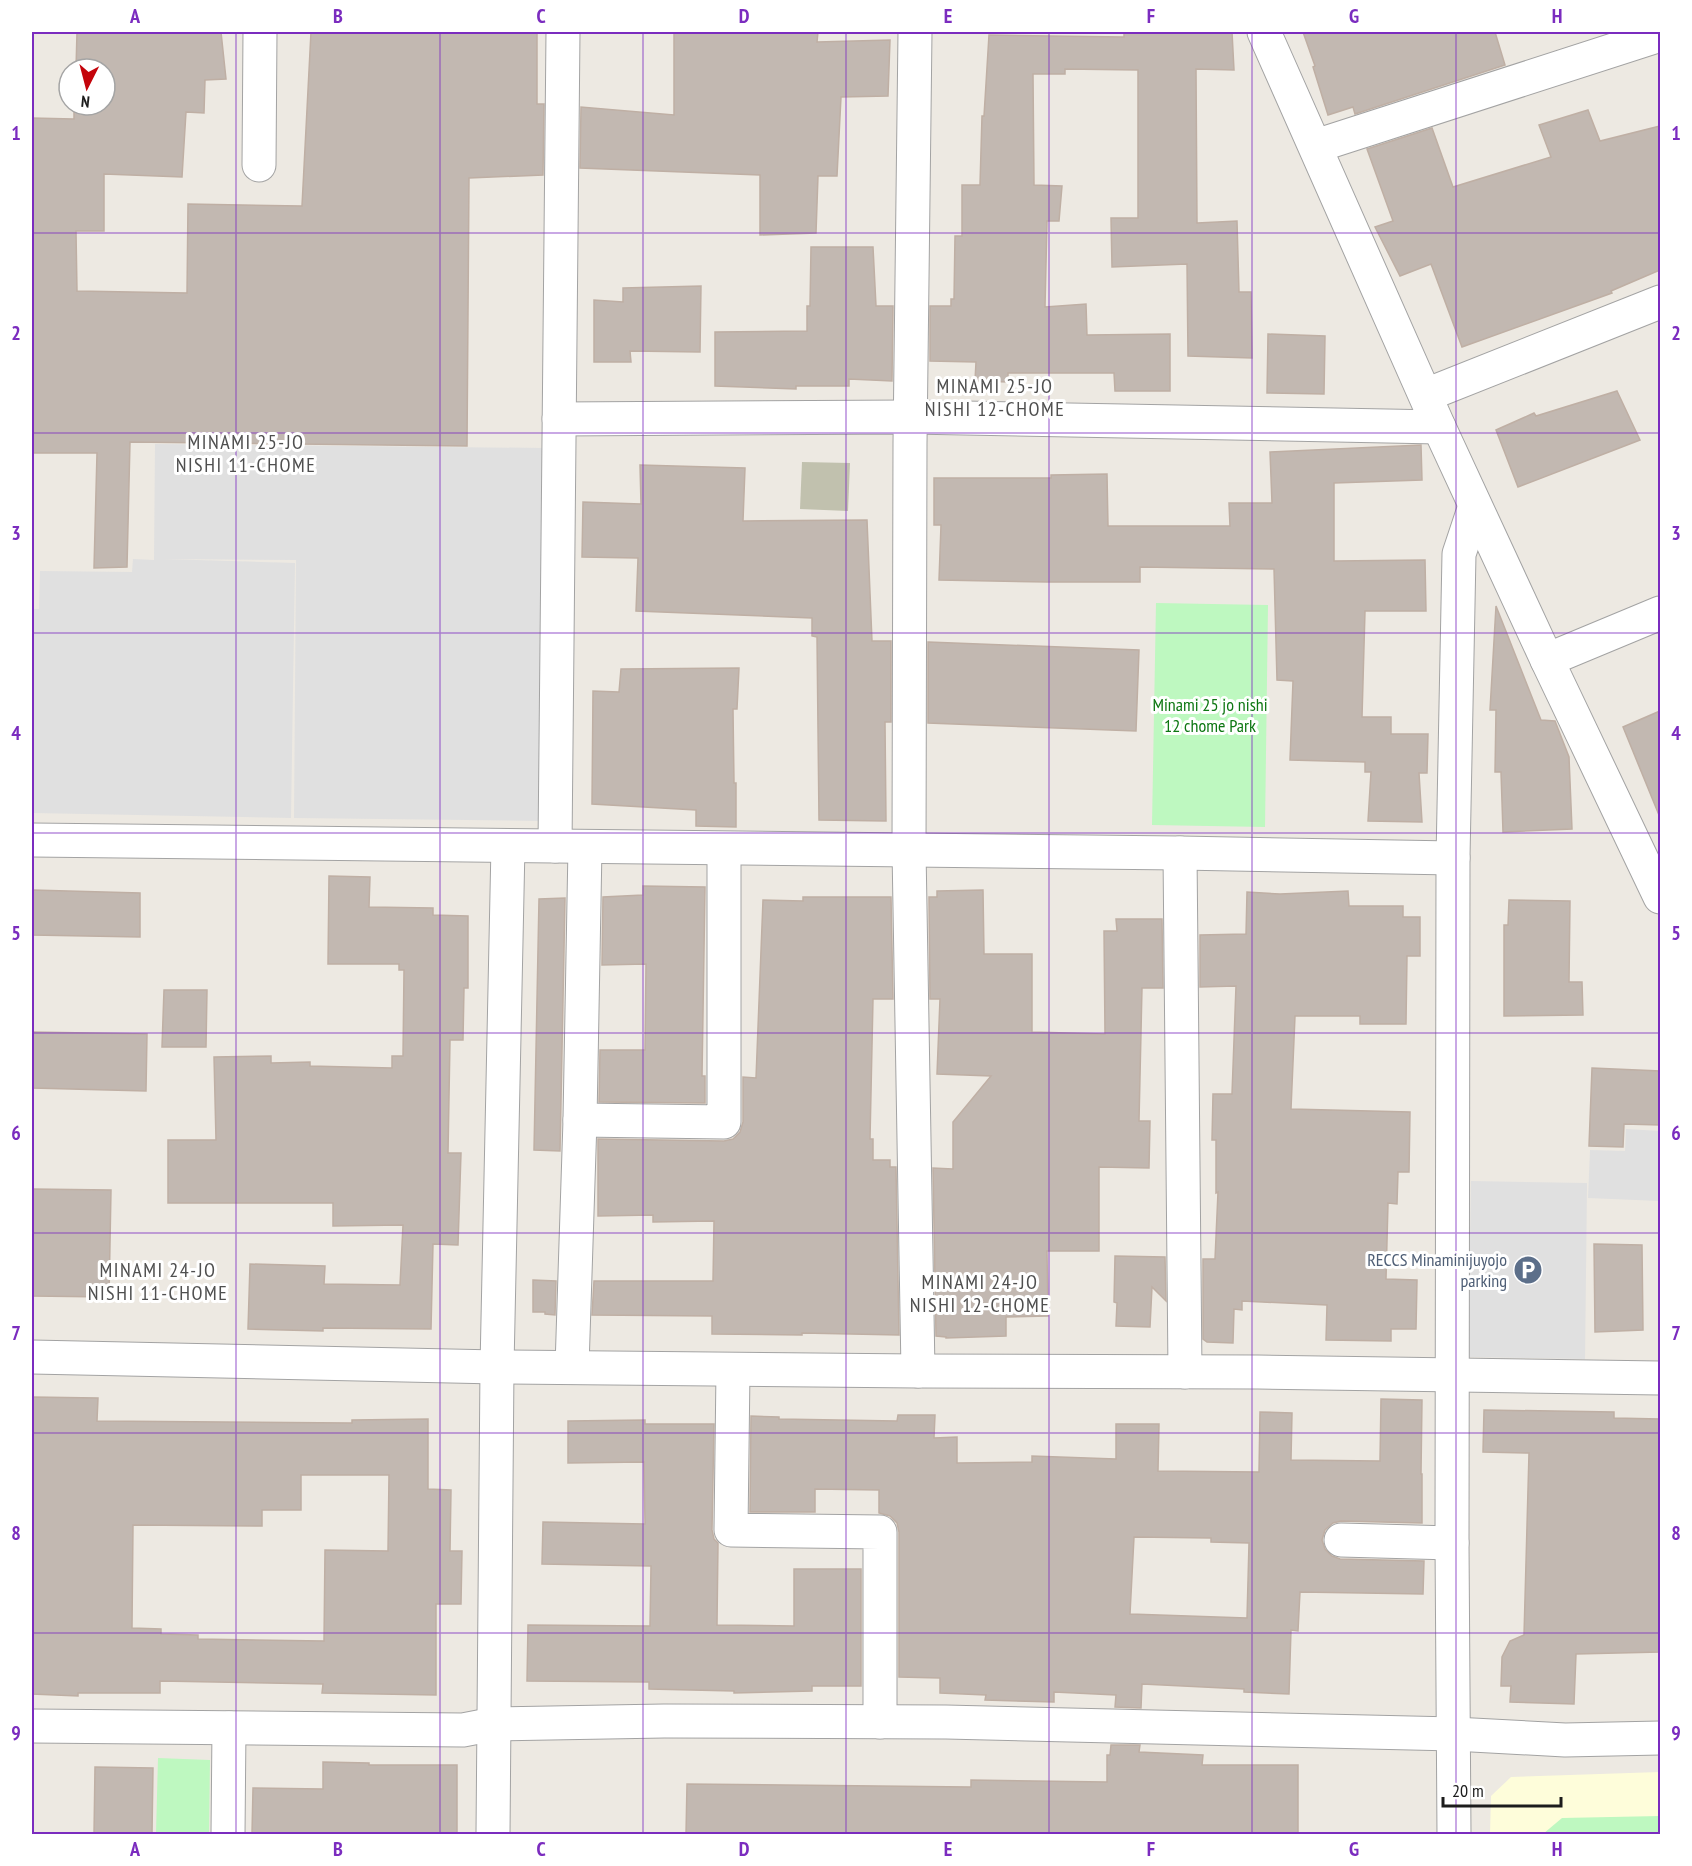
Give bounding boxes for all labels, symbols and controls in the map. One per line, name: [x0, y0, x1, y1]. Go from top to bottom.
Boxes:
text: A: [129, 3, 141, 29]
text: B: [333, 3, 343, 29]
text: C: [536, 3, 546, 29]
text: D: [739, 3, 750, 29]
text: E: [944, 3, 952, 29]
text: F: [1147, 3, 1155, 29]
text: G: [1349, 3, 1359, 29]
text: H: [1552, 3, 1562, 29]
north arrow: [57, 57, 117, 117]
text: N: [80, 92, 91, 112]
text: 1: [11, 120, 21, 146]
text: 1: [1671, 120, 1681, 146]
text: 2: [11, 320, 21, 346]
text: 2: [1671, 320, 1681, 346]
district label: MINAMI 25-JO NISHI 12-CHOME: [925, 373, 1065, 422]
district label: MINAMI 25-JO NISHI 11-CHOME: [176, 429, 316, 478]
text: 3: [11, 520, 21, 546]
text: 3: [1671, 520, 1681, 546]
park label: Minami 25 jo nishi 12 chome Park: [1152, 693, 1268, 737]
text: 4: [11, 720, 21, 746]
text: 4: [1671, 720, 1681, 746]
text: 5: [11, 920, 21, 946]
text: 5: [1671, 920, 1681, 946]
text: 6: [11, 1120, 21, 1146]
text: 6: [1671, 1120, 1681, 1146]
place label: RECCS Minaminijuyojo parking: [1367, 1248, 1507, 1292]
parking icon: RECCS Minaminijuyojo parking: [1512, 1254, 1544, 1286]
district label: MINAMI 24-JO NISHI 11-CHOME: [88, 1257, 228, 1306]
district label: MINAMI 24-JO NISHI 12-CHOME: [910, 1269, 1050, 1318]
text: 7: [11, 1320, 21, 1346]
text: 7: [1671, 1320, 1681, 1346]
text: 8: [11, 1520, 21, 1546]
text: 8: [1671, 1520, 1681, 1546]
text: 9: [11, 1720, 21, 1746]
text: 9: [1671, 1720, 1681, 1746]
scale bar: [1443, 1770, 1562, 1808]
text: 20 m: [1452, 1779, 1484, 1802]
text: A: [129, 1836, 141, 1862]
text: B: [333, 1836, 343, 1862]
text: C: [536, 1836, 546, 1862]
text: D: [739, 1836, 750, 1862]
text: E: [944, 1836, 952, 1862]
text: F: [1147, 1836, 1155, 1862]
text: G: [1349, 1836, 1359, 1862]
text: H: [1552, 1836, 1562, 1862]

